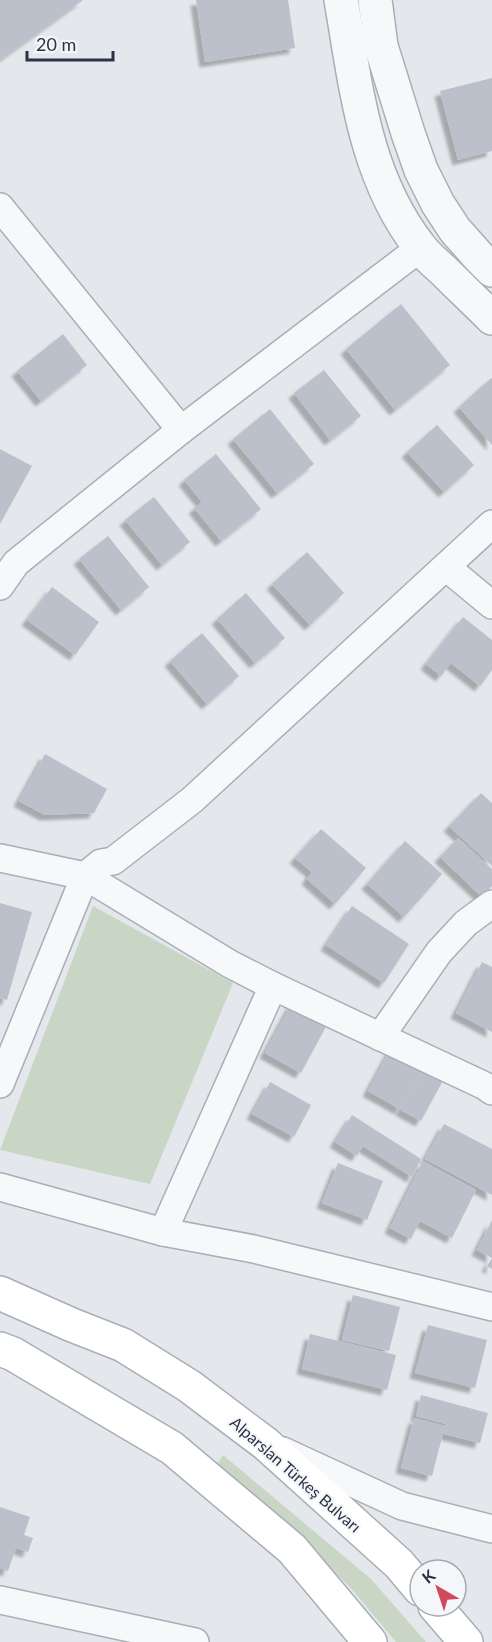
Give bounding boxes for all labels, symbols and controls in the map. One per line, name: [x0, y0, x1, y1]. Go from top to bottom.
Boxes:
scale bar: [27, 24, 112, 62]
text: 20 m: [36, 33, 76, 55]
street label: Alparslan Türkeş Bulvarı: [227, 1412, 365, 1536]
north arrow: [408, 1558, 468, 1618]
text: K: [418, 1564, 439, 1587]

